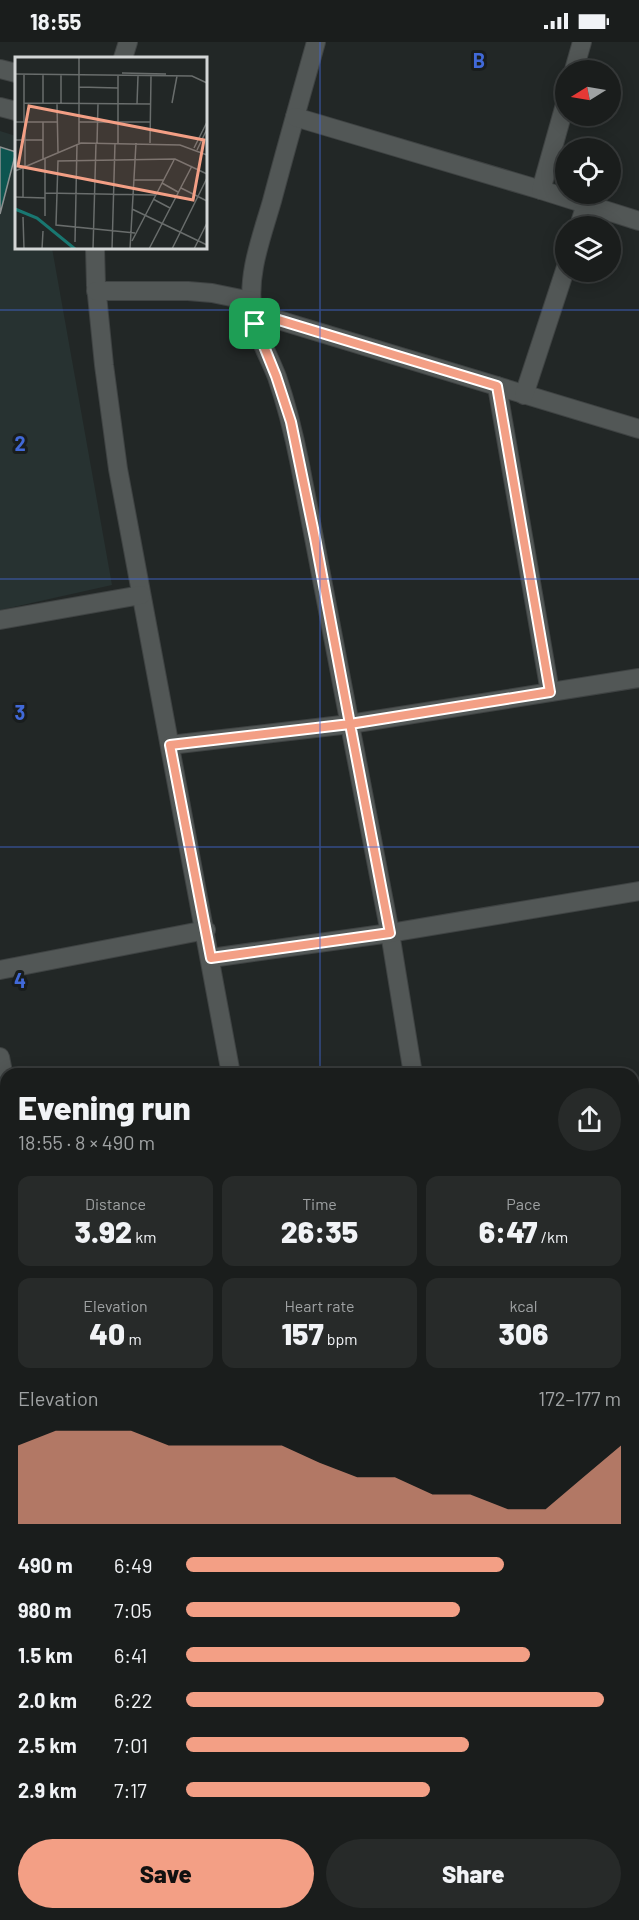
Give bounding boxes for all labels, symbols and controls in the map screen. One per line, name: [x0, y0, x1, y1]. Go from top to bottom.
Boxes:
text: 18:55: [30, 8, 81, 34]
text: B: [473, 48, 485, 72]
inset map: [15, 57, 207, 249]
north arrow: [555, 60, 621, 126]
map controls: [555, 60, 621, 282]
button: locate: [555, 138, 621, 204]
button: layers: [555, 216, 621, 282]
pin: [229, 298, 280, 349]
icon: arrive: [238, 307, 271, 340]
text: 2: [14, 431, 26, 455]
text: 3: [15, 700, 25, 724]
text: 4: [14, 968, 26, 992]
text: Evening run: [18, 1087, 191, 1127]
button: share: [558, 1088, 621, 1151]
text: 18:55 · 8 × 490 m: [18, 1130, 155, 1154]
text: Distance: [85, 1194, 146, 1213]
text: Time: [302, 1194, 337, 1213]
text: Pace: [506, 1194, 541, 1213]
text: 3.92: [75, 1213, 132, 1249]
text: 26:35: [281, 1213, 358, 1249]
text: 6:47: [479, 1213, 537, 1249]
text: km: [132, 1227, 156, 1246]
text: /km: [537, 1227, 568, 1246]
text: Elevation: [83, 1296, 148, 1315]
text: Heart rate: [284, 1296, 355, 1315]
text: kcal: [510, 1296, 537, 1315]
text: 40: [89, 1315, 125, 1351]
text: 157: [281, 1315, 324, 1351]
text: 306: [499, 1315, 548, 1351]
text: m: [125, 1329, 142, 1348]
text: bpm: [324, 1329, 358, 1348]
text: Elevation: [18, 1386, 99, 1410]
text: 172–177 m: [538, 1386, 621, 1410]
text: 490 m: [18, 1553, 73, 1577]
text: 6:49: [114, 1553, 153, 1577]
text: 980 m: [18, 1598, 72, 1622]
text: 7:05: [114, 1598, 152, 1622]
text: 1.5 km: [18, 1643, 73, 1667]
text: 6:41: [114, 1643, 147, 1667]
text: 2.0 km: [18, 1688, 77, 1712]
text: 6:22: [114, 1688, 153, 1712]
text: 2.5 km: [18, 1733, 77, 1757]
text: 7:01: [114, 1733, 148, 1757]
text: 2.9 km: [18, 1778, 77, 1802]
text: 7:17: [114, 1778, 147, 1802]
button: Save: [18, 1839, 314, 1908]
button: Share: [326, 1839, 621, 1908]

